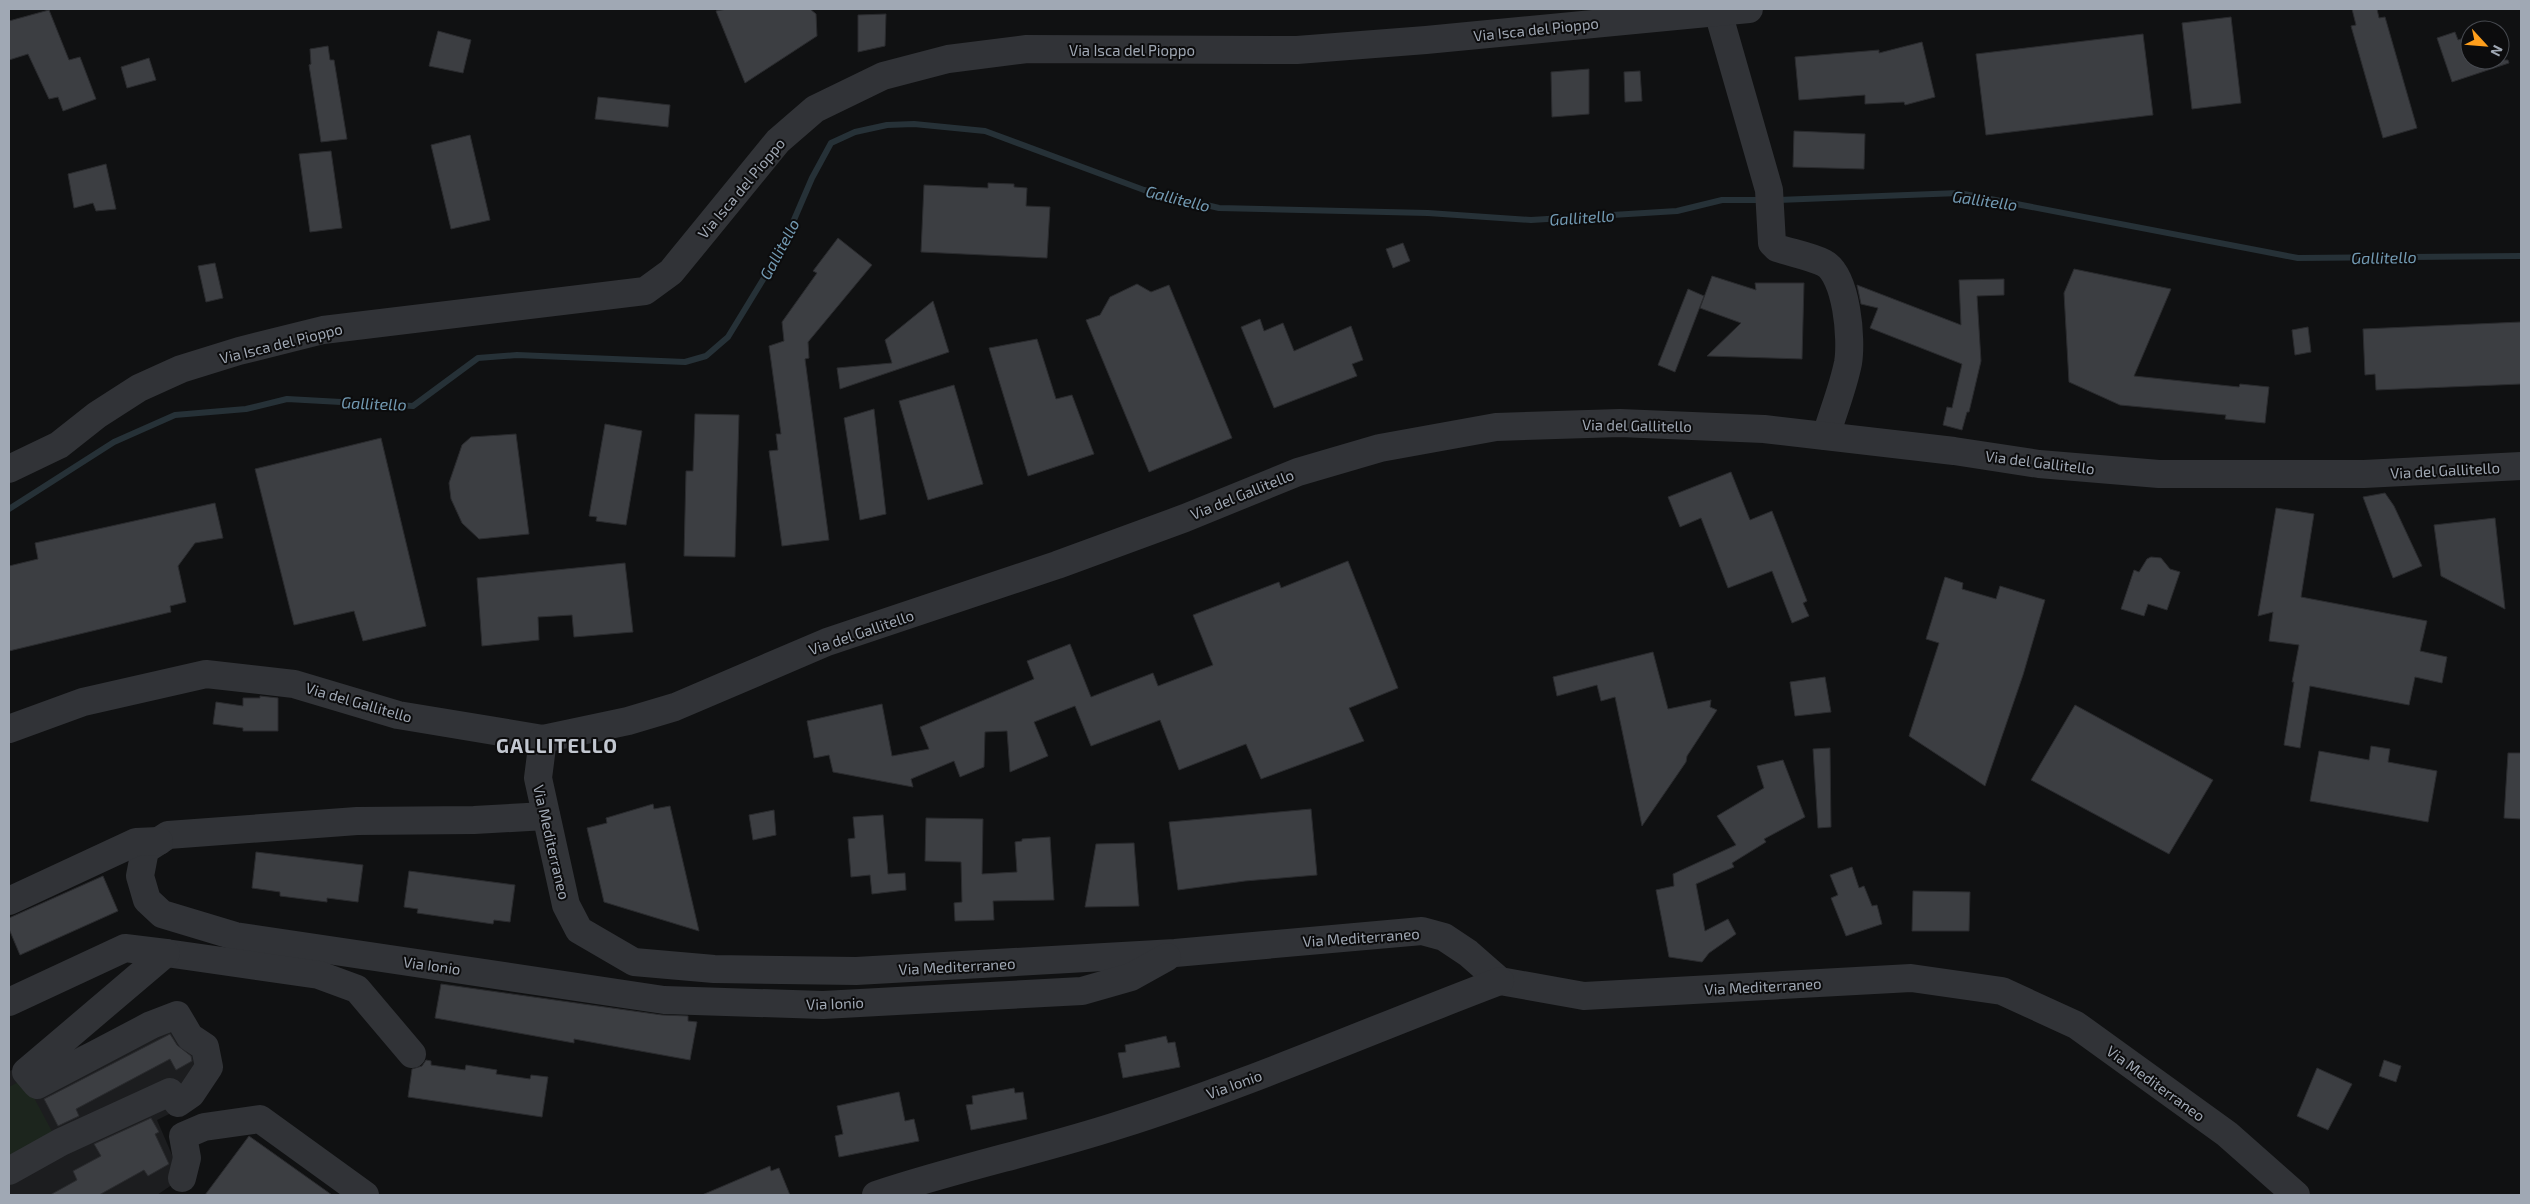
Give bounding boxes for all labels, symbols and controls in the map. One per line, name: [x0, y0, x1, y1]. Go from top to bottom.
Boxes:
street label: Via Isca del Pioppo: [1472, 13, 1600, 45]
north arrow: [2460, 20, 2510, 70]
street label: Via Isca del Pioppo: [1069, 41, 1195, 59]
text: N: [2487, 43, 2507, 59]
street label: Via Isca del Pioppo: [694, 134, 788, 242]
water label: Gallitello: [1144, 181, 1212, 215]
water label: Gallitello: [1951, 186, 2019, 214]
water label: Gallitello: [1549, 205, 1615, 229]
water label: Gallitello: [755, 216, 803, 282]
water label: Gallitello: [2351, 247, 2417, 267]
street label: Via Isca del Pioppo: [218, 319, 344, 367]
water label: Gallitello: [341, 392, 407, 414]
street label: Via del Gallitello: [1582, 415, 1692, 435]
street label: Via del Gallitello: [1984, 446, 2096, 478]
street label: Via del Gallitello: [2390, 458, 2500, 482]
street label: Via del Gallitello: [1188, 465, 1296, 523]
street label: Via del Gallitello: [806, 606, 916, 658]
street label: Via del Gallitello: [304, 678, 414, 726]
district label: GALLITELLO: [496, 733, 618, 757]
street label: Via Mediterraneo: [530, 783, 574, 901]
street label: Via Mediterraneo: [1302, 924, 1420, 950]
street label: Via Ionio: [402, 952, 462, 978]
street label: Via Mediterraneo: [898, 954, 1016, 978]
street label: Via Mediterraneo: [1704, 974, 1822, 998]
street label: Via Ionio: [806, 993, 864, 1013]
street label: Via Mediterraneo: [2103, 1041, 2209, 1125]
street label: Via Ionio: [1204, 1066, 1264, 1102]

